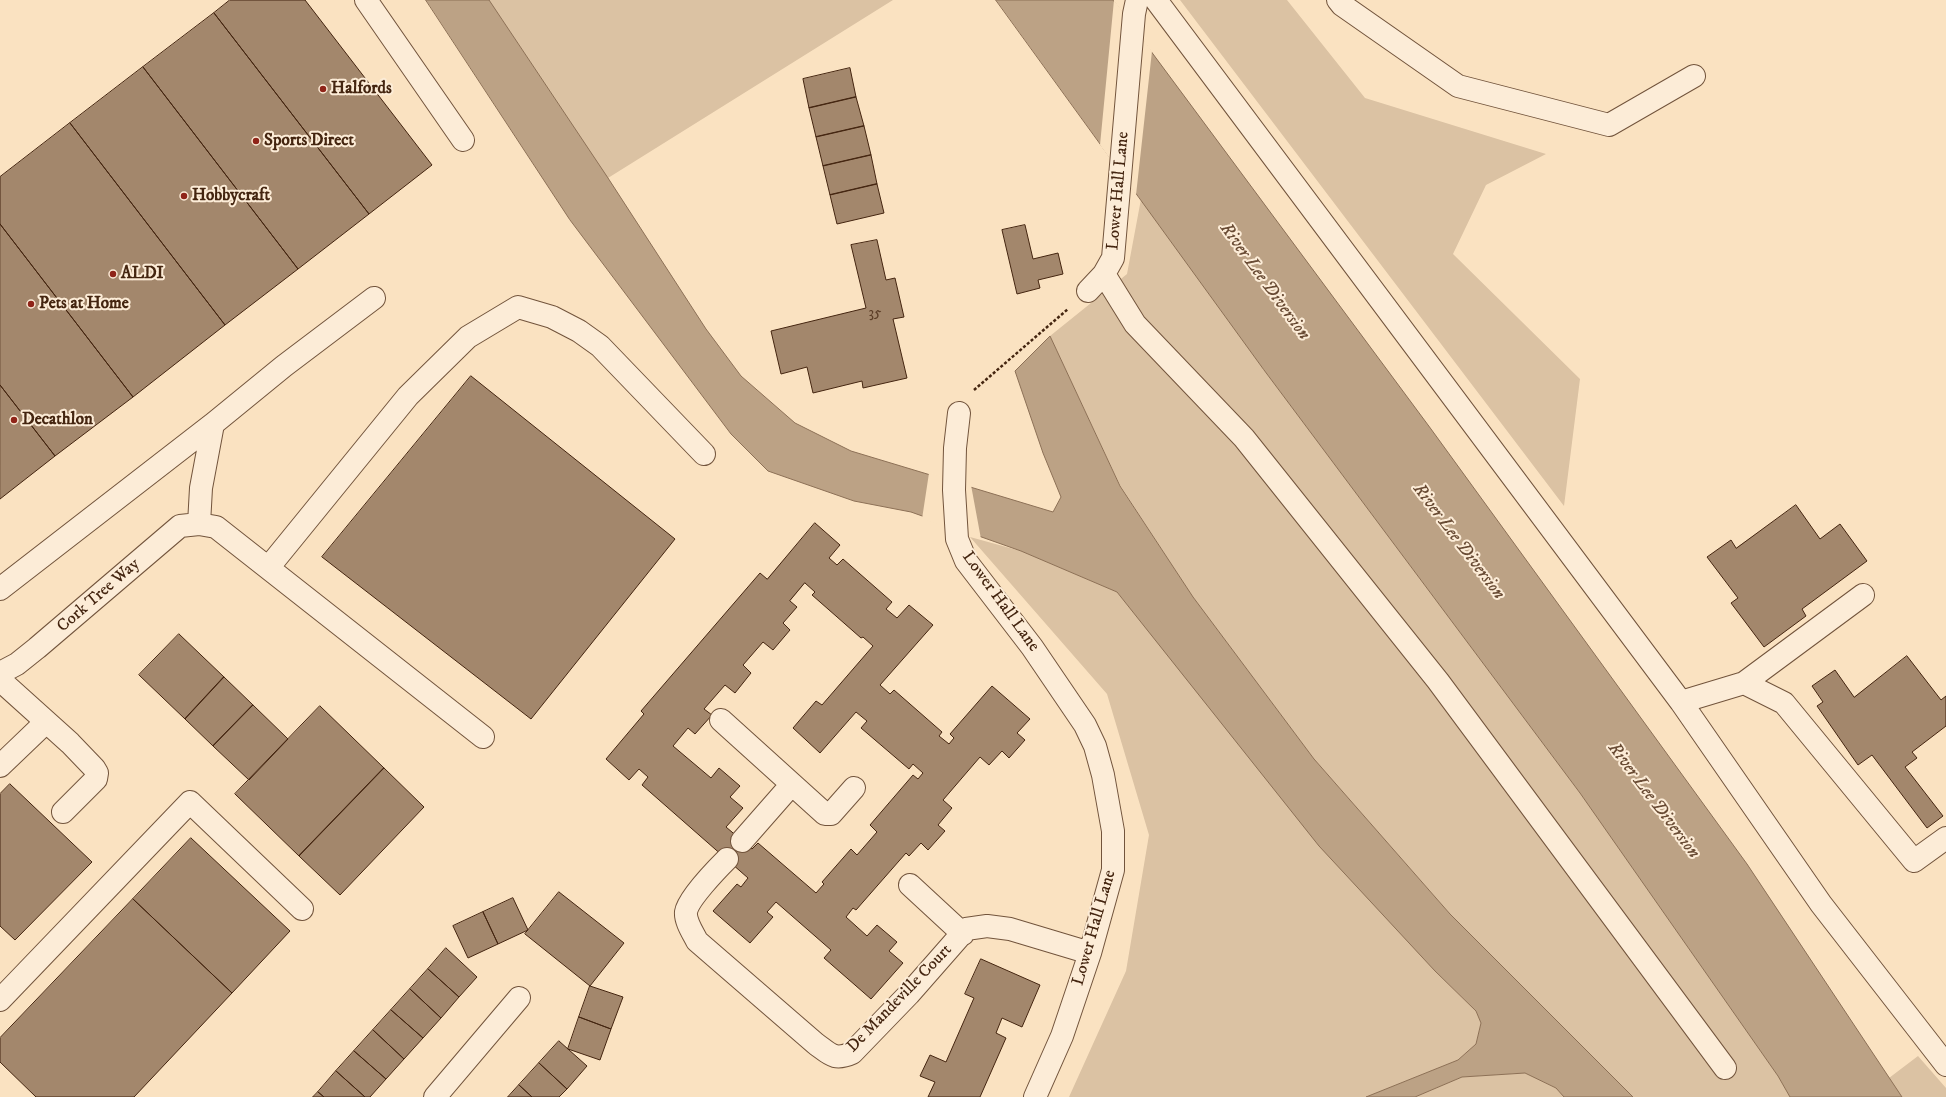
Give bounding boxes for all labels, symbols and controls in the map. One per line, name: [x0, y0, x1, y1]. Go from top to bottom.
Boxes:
place label: Halfords: [331, 79, 392, 99]
marker: Halfords: [318, 84, 328, 94]
place label: Sports Direct: [264, 131, 354, 151]
street label: Lower Hall Lane: [1104, 131, 1134, 251]
marker: Sports Direct: [251, 136, 261, 146]
place label: Hobbycraft: [192, 186, 270, 206]
marker: Hobbycraft: [179, 191, 189, 201]
water label: River Lee Diversion: [1214, 219, 1314, 345]
place label: ALDI: [121, 264, 164, 284]
marker: ALDI: [108, 269, 118, 279]
place label: Pets at Home: [39, 294, 129, 314]
marker: Pets at Home: [26, 299, 36, 309]
house number: 35: [868, 305, 882, 323]
place label: Decathlon: [22, 410, 93, 430]
marker: Decathlon: [9, 415, 19, 425]
water label: River Lee Diversion: [1407, 480, 1509, 604]
street label: Lower Hall Lane: [957, 548, 1043, 656]
street label: Cork Tree Way: [54, 555, 144, 637]
water label: River Lee Diversion: [1602, 739, 1704, 863]
street label: Lower Hall Lane: [1069, 868, 1121, 988]
street label: De Mandeville Court: [843, 941, 957, 1057]

